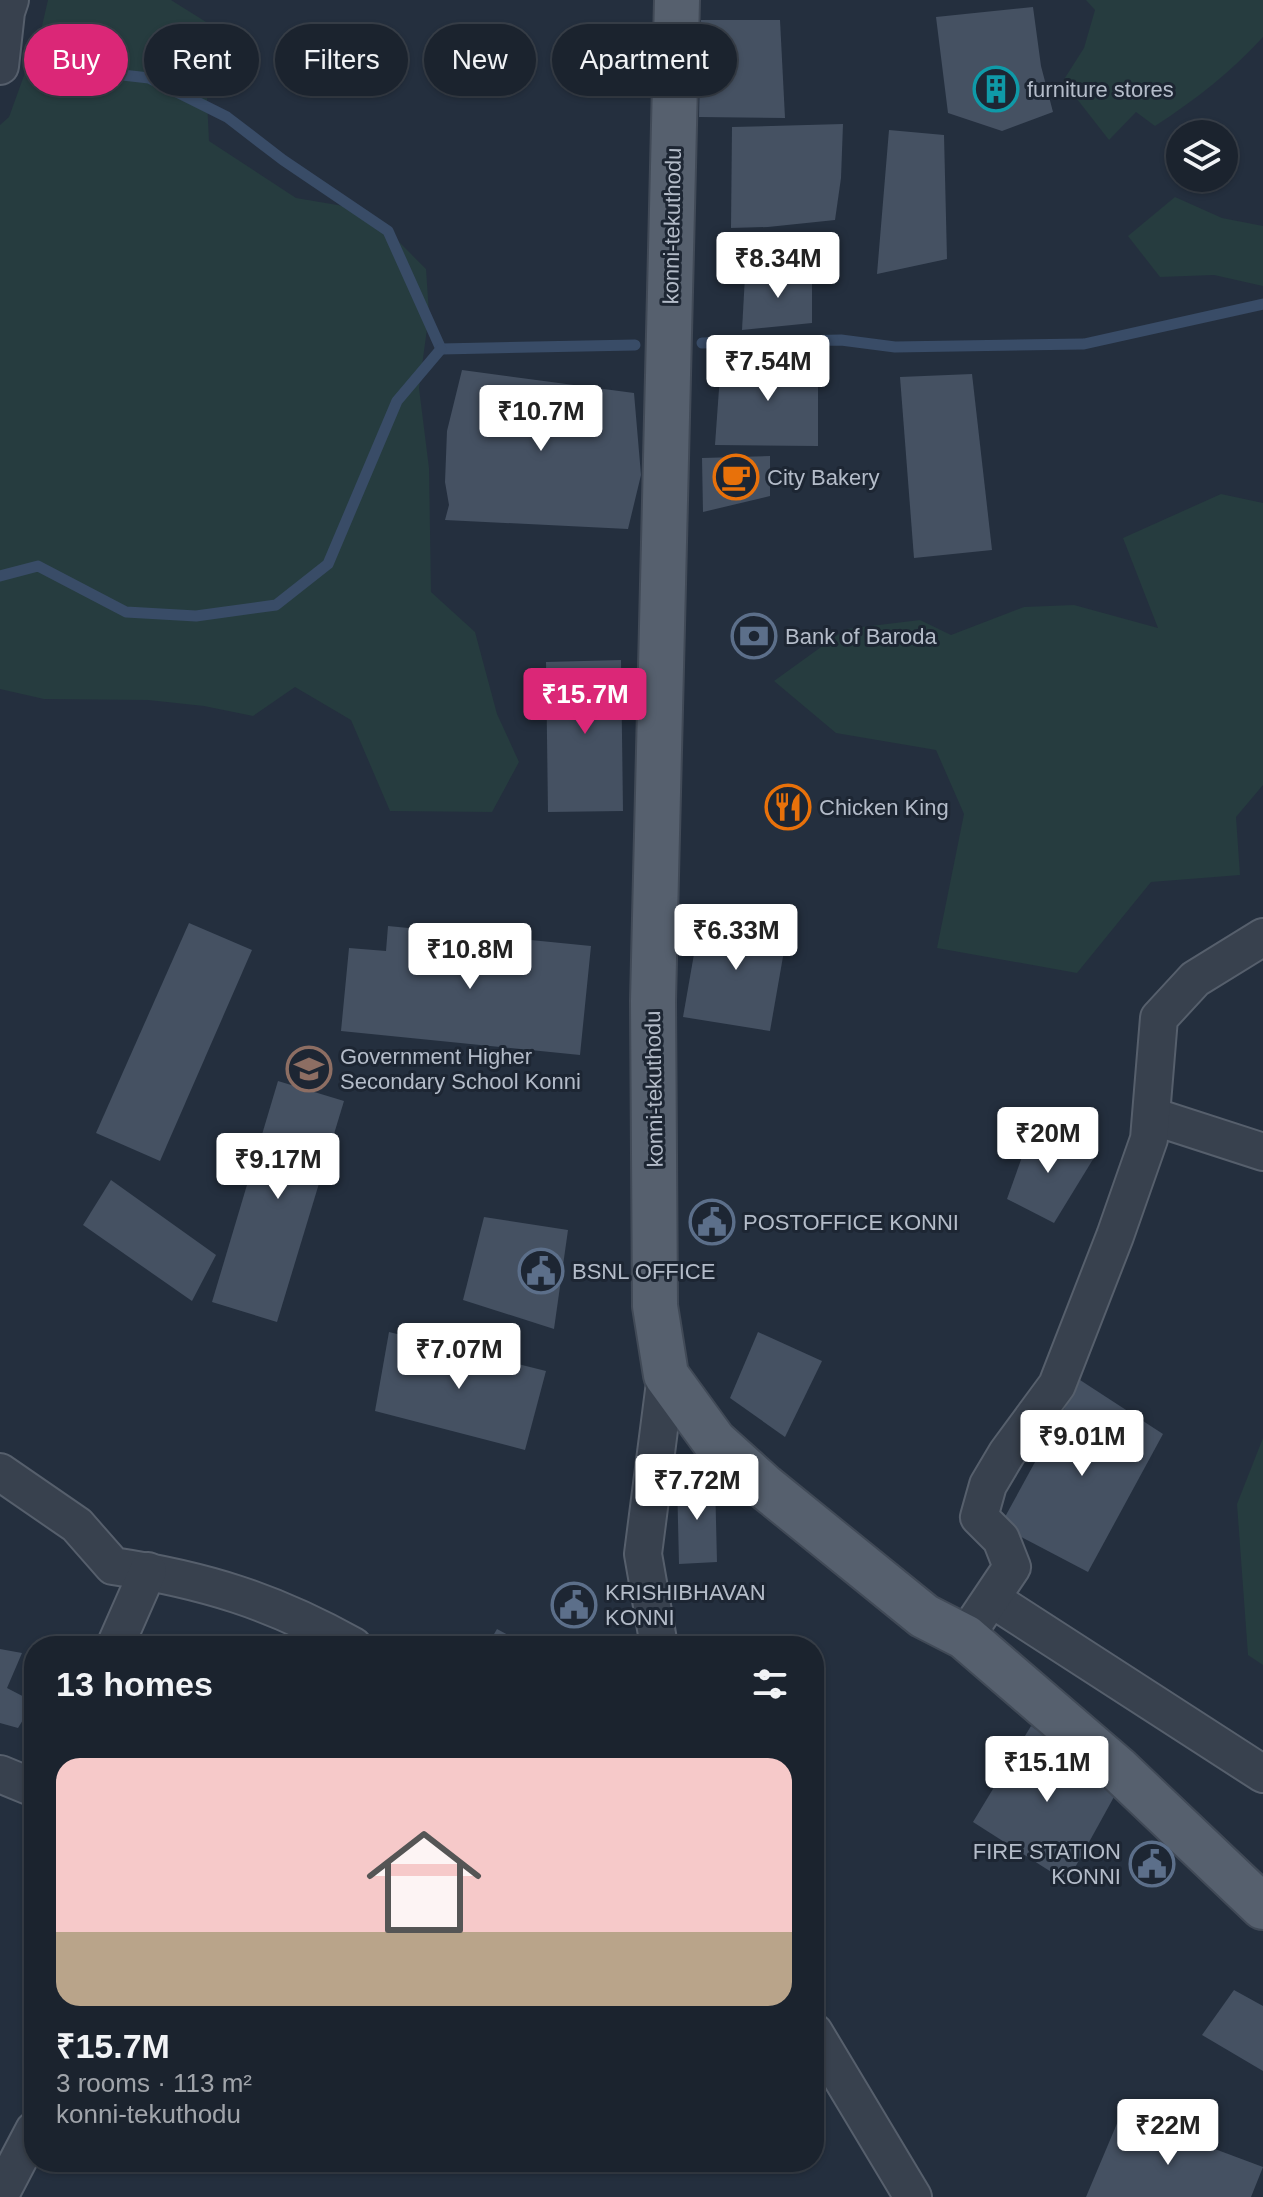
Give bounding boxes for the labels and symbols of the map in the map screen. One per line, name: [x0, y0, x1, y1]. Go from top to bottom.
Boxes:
building icon: furniture stores: [972, 65, 1020, 113]
place label: furniture stores: [1027, 77, 1174, 102]
street label: konni-tekuthodu: [658, 148, 686, 304]
pin: ₹8.34M: [713, 232, 843, 300]
pin: ₹7.54M: [703, 335, 833, 403]
pin: ₹10.7M: [476, 385, 606, 453]
cafe icon: City Bakery: [712, 453, 760, 501]
place label: City Bakery: [767, 465, 879, 490]
bank icon: Bank of Baroda: [730, 612, 778, 660]
place label: Bank of Baroda: [785, 624, 937, 649]
pin: ₹15.7M: [520, 668, 650, 736]
restaurant icon: Chicken King: [764, 783, 812, 831]
place label: Chicken King: [819, 795, 949, 820]
pin: ₹6.33M: [671, 904, 801, 972]
pin: ₹10.8M: [405, 923, 535, 991]
street label: konni-tekuthodu: [640, 1011, 668, 1167]
place label: Government Higher Secondary School Konni: [340, 1044, 581, 1094]
school or university icon: Government Higher Secondary School Konni: [285, 1045, 333, 1093]
pin: ₹20M: [1001, 1107, 1095, 1175]
pin: ₹9.17M: [213, 1133, 343, 1201]
public building icon: POSTOFFICE KONNI: [688, 1198, 736, 1246]
place label: POSTOFFICE KONNI: [743, 1210, 959, 1235]
public building icon: BSNL OFFICE: [517, 1247, 565, 1295]
place label: BSNL OFFICE: [572, 1259, 715, 1284]
pin: ₹7.07M: [394, 1323, 524, 1391]
pin: ₹9.01M: [1017, 1410, 1147, 1478]
pin: ₹7.72M: [632, 1454, 762, 1522]
place label: KRISHIBHAVAN KONNI: [605, 1580, 766, 1630]
public building icon: KRISHIBHAVAN KONNI: [550, 1581, 598, 1629]
pin: ₹15.1M: [982, 1736, 1112, 1804]
place label: FIRE STATION KONNI: [973, 1839, 1121, 1889]
public building icon: FIRE STATION KONNI: [1128, 1840, 1176, 1888]
pin: ₹22M: [1121, 2099, 1215, 2167]

